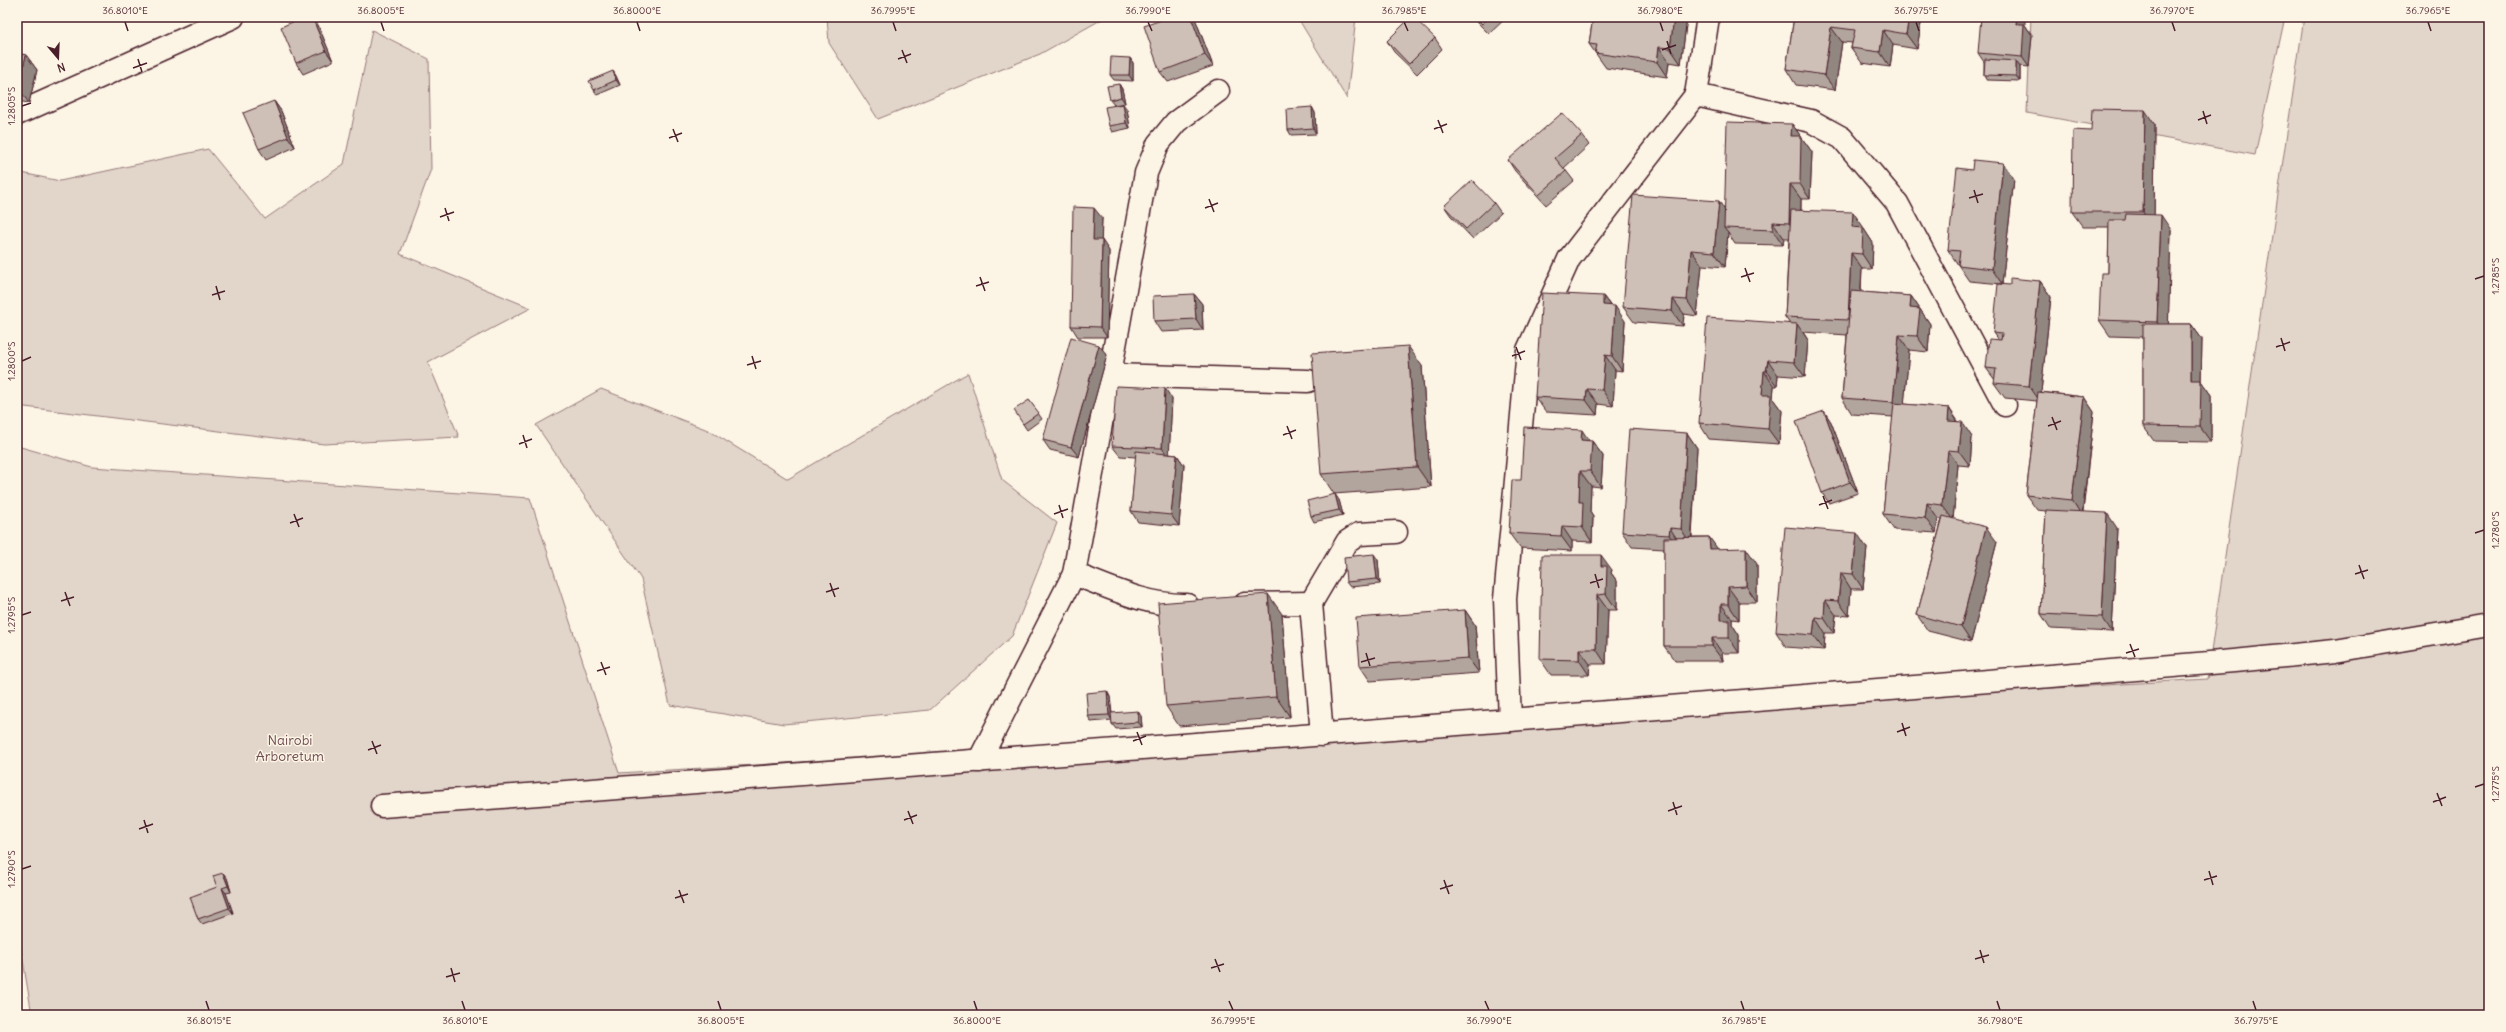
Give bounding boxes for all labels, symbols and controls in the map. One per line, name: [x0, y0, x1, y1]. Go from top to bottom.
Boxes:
text: 36.8010°E: [102, 4, 148, 17]
text: 36.8005°E: [357, 4, 405, 17]
text: 36.8000°E: [613, 4, 661, 17]
text: 36.7995°E: [871, 4, 916, 17]
text: 36.7990°E: [1125, 4, 1171, 17]
text: 36.7985°E: [1382, 4, 1427, 17]
text: 36.7980°E: [1637, 4, 1683, 17]
text: 36.7975°E: [1894, 4, 1938, 17]
text: 36.7970°E: [2150, 4, 2195, 17]
text: 36.7965°E: [2406, 4, 2451, 17]
north arrow: [38, 38, 78, 78]
text: N: [55, 60, 67, 75]
text: 1.2805°S: [5, 86, 18, 125]
text: 1.2785°S: [2489, 257, 2502, 294]
text: 1.2800°S: [5, 341, 18, 381]
text: 1.2780°S: [2489, 511, 2502, 549]
text: 1.2795°S: [5, 596, 18, 633]
park label: Nairobi Arboretum: [256, 731, 324, 765]
text: 1.2775°S: [2489, 766, 2502, 802]
text: 1.2790°S: [5, 850, 18, 888]
text: 36.8015°E: [187, 1014, 232, 1027]
text: 36.8010°E: [442, 1014, 488, 1027]
text: 36.8005°E: [697, 1014, 745, 1027]
text: 36.8000°E: [953, 1014, 1001, 1027]
text: 36.7995°E: [1211, 1014, 1256, 1027]
text: 36.7990°E: [1466, 1014, 1512, 1027]
text: 36.7985°E: [1722, 1014, 1767, 1027]
text: 36.7980°E: [1977, 1014, 2023, 1027]
text: 36.7975°E: [2234, 1014, 2278, 1027]

